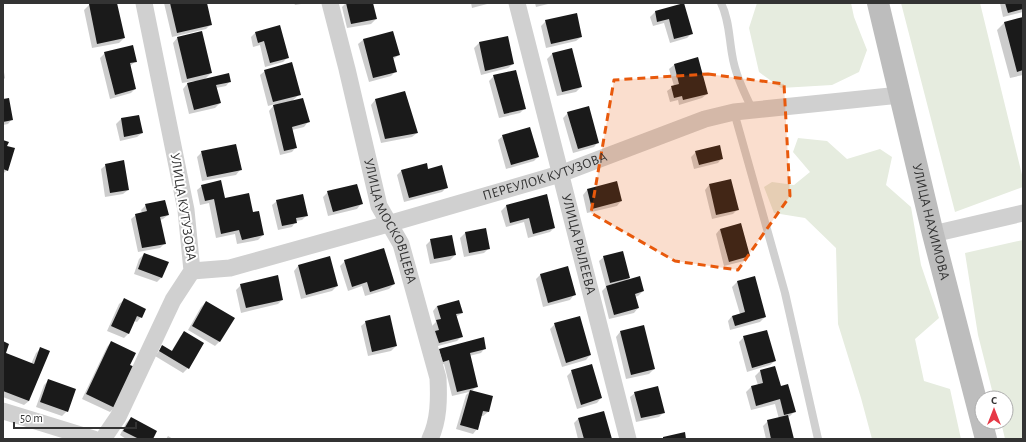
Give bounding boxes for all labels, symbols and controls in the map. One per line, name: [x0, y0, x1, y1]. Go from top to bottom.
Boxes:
street label: ПЕРЕУЛОК КУТУЗОВА: [481, 150, 609, 203]
street label: УЛИЦА КУТУЗОВА: [168, 152, 198, 262]
street label: УЛИЦА МОСКОВЦЕВА: [361, 157, 419, 285]
street label: УЛИЦА НАХИМОВА: [909, 162, 952, 281]
street label: УЛИЦА РЫЛЕЕВА: [559, 193, 598, 296]
north arrow: [974, 390, 1014, 430]
text: С: [991, 395, 997, 406]
scale bar: [14, 404, 136, 430]
text: 50 m: [20, 412, 43, 424]

